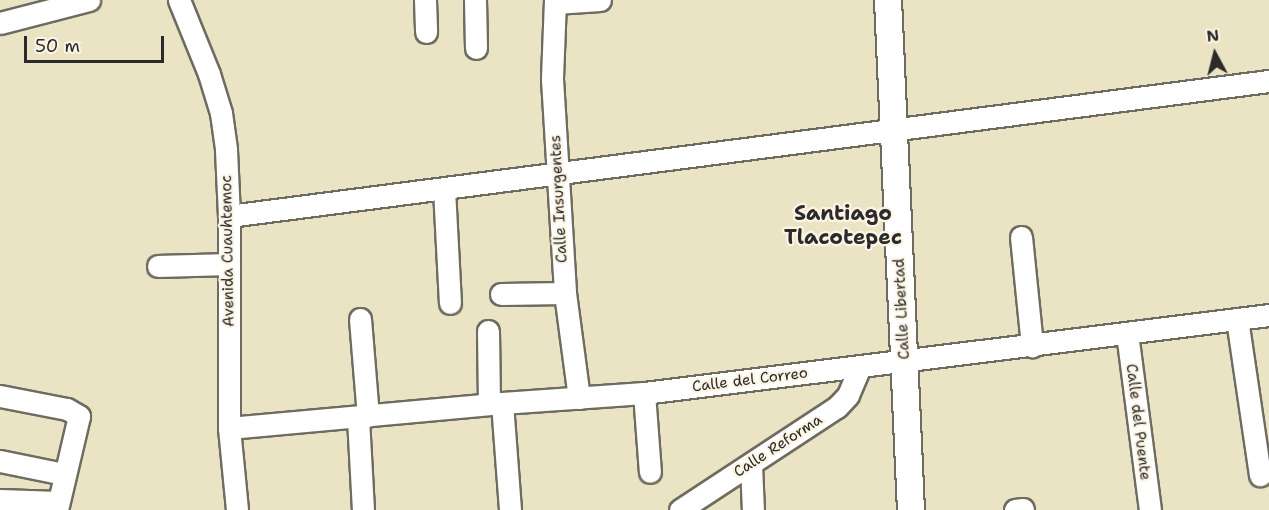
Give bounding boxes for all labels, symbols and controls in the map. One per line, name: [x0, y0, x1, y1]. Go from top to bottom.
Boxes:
scale bar: [27, 24, 166, 62]
north arrow: [1185, 24, 1245, 84]
text: N: [1205, 24, 1220, 47]
text: 50 m: [35, 34, 80, 58]
street label: Calle Insurgentes: [547, 135, 571, 263]
street label: Avenida Cuauhtemoc: [218, 175, 238, 327]
district label: Santiago Tlacotepec: [784, 200, 902, 250]
street label: Calle Libertad: [890, 258, 914, 360]
street label: Calle del Puente: [1122, 363, 1154, 481]
street label: Calle del Correo: [691, 364, 809, 396]
street label: Calle Reforma: [730, 411, 826, 481]

